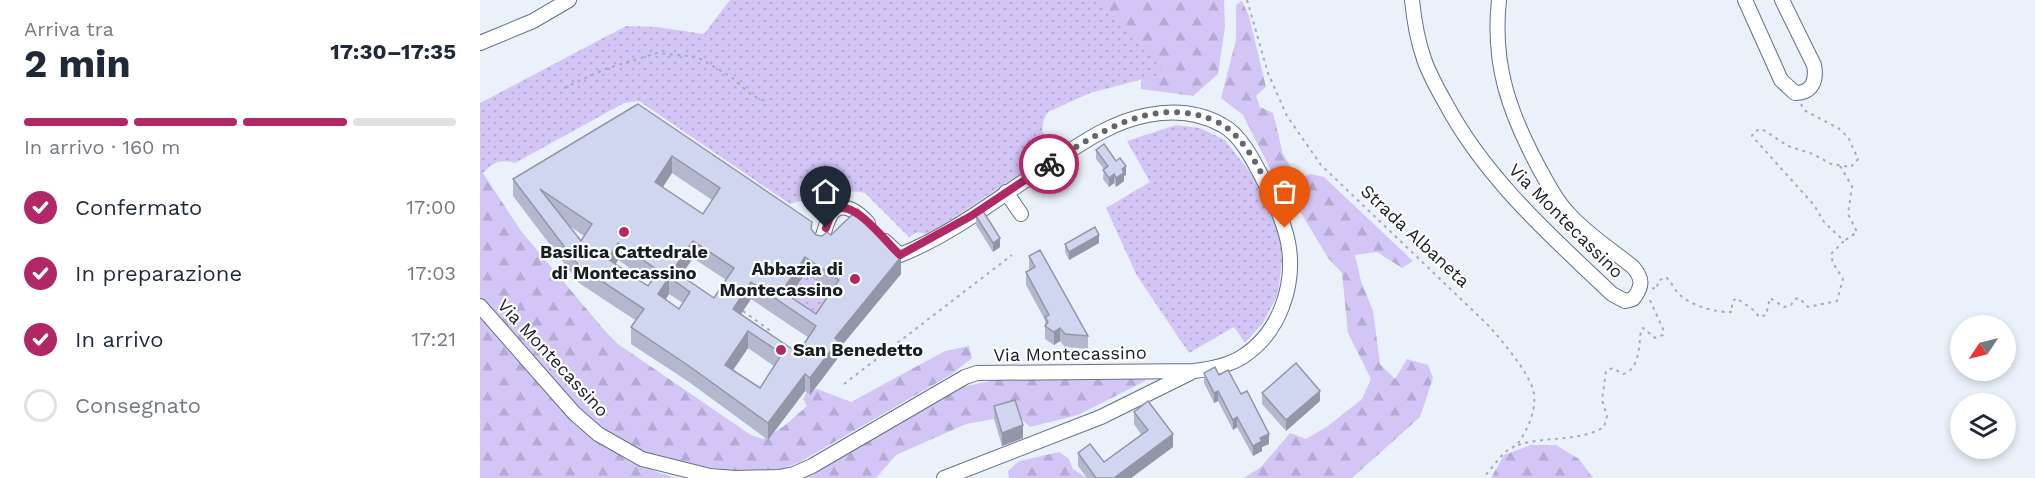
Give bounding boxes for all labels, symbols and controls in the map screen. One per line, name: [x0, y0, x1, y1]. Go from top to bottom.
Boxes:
text: Arriva tra: [24, 17, 114, 41]
text: 17:30–17:35: [330, 39, 456, 64]
text: 2 min: [24, 41, 131, 86]
courier: [1019, 134, 1079, 194]
text: In arrivo · 160 m: [24, 135, 180, 159]
icon: bike: [1033, 148, 1066, 181]
street label: Via Montecassino: [1505, 159, 1628, 282]
pin: [800, 166, 851, 228]
pin: [1259, 166, 1310, 228]
icon: home: [809, 175, 842, 208]
icon: bag: [1268, 175, 1301, 208]
street label: Strada Albaneta: [1357, 180, 1474, 291]
icon: check: [24, 191, 57, 224]
text: Confermato: [75, 195, 202, 220]
text: 17:00: [406, 195, 456, 219]
marker: Basilica Cattedrale di Montecassino: [617, 225, 631, 239]
place label: Basilica Cattedrale di Montecassino: [540, 241, 708, 283]
icon: check: [24, 257, 57, 290]
place label: Abbazia di Montecassino: [720, 258, 843, 300]
text: In preparazione: [75, 261, 242, 286]
text: 17:03: [407, 261, 456, 285]
marker: Abbazia di Montecassino: [848, 272, 862, 286]
street label: Via Montecassino: [493, 294, 613, 421]
north arrow: [1950, 315, 2016, 381]
map controls: [1950, 315, 2016, 459]
icon: check: [24, 323, 57, 356]
text: In arrivo: [75, 327, 163, 352]
text: 17:21: [412, 327, 456, 351]
place label: San Benedetto: [793, 339, 923, 360]
street label: Via Montecassino: [993, 342, 1147, 365]
marker: San Benedetto: [774, 343, 788, 357]
text: Consegnato: [75, 393, 201, 418]
button: layers: [1950, 393, 2016, 459]

